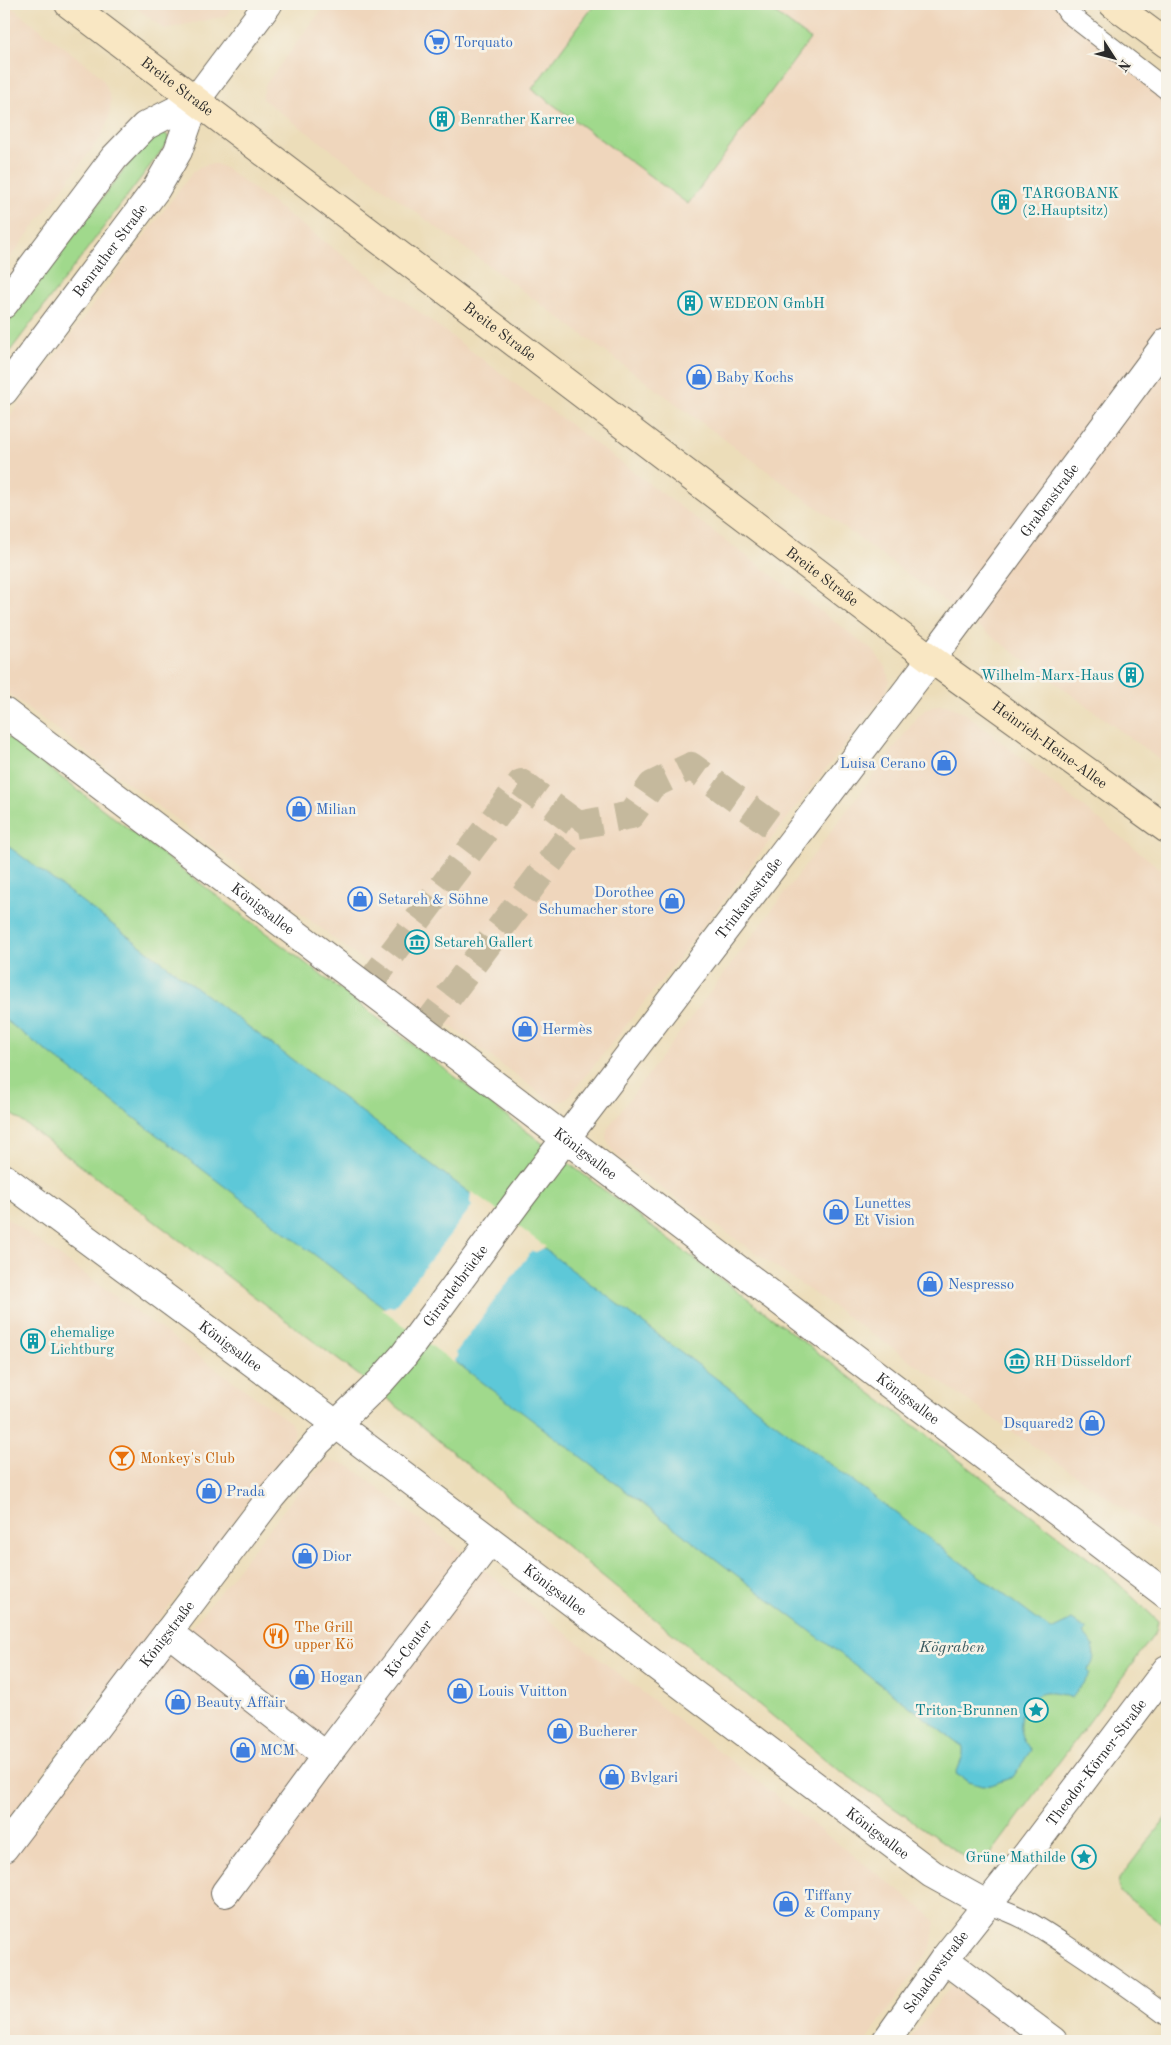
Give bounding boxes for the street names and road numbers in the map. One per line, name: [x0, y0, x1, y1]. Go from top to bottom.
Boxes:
street label: Breite Straße: [137, 55, 216, 120]
street label: Benrather Straße: [71, 202, 151, 301]
street label: Breite Straße: [460, 300, 538, 365]
street label: Grabenstraße: [1018, 462, 1083, 541]
street label: Breite Straße: [782, 545, 860, 610]
street label: Heinrich-Heine-Allee: [988, 699, 1109, 792]
street label: Trinkausstraße: [714, 855, 786, 943]
street label: Königsallee: [228, 881, 296, 938]
street label: Königsallee: [550, 1126, 619, 1183]
street label: Girardetbrücke: [421, 1243, 492, 1330]
street label: Königsallee: [195, 1319, 264, 1376]
street label: Königsallee: [873, 1371, 942, 1428]
street label: Königsallee: [520, 1562, 589, 1619]
street label: Königstraße: [138, 1599, 198, 1671]
street label: Kö-Center: [383, 1618, 436, 1681]
street label: Theodor-Körner-Straße: [1045, 1697, 1150, 1830]
street label: Königsallee: [842, 1806, 911, 1863]
street label: Schadowstraße: [902, 1929, 972, 2017]

